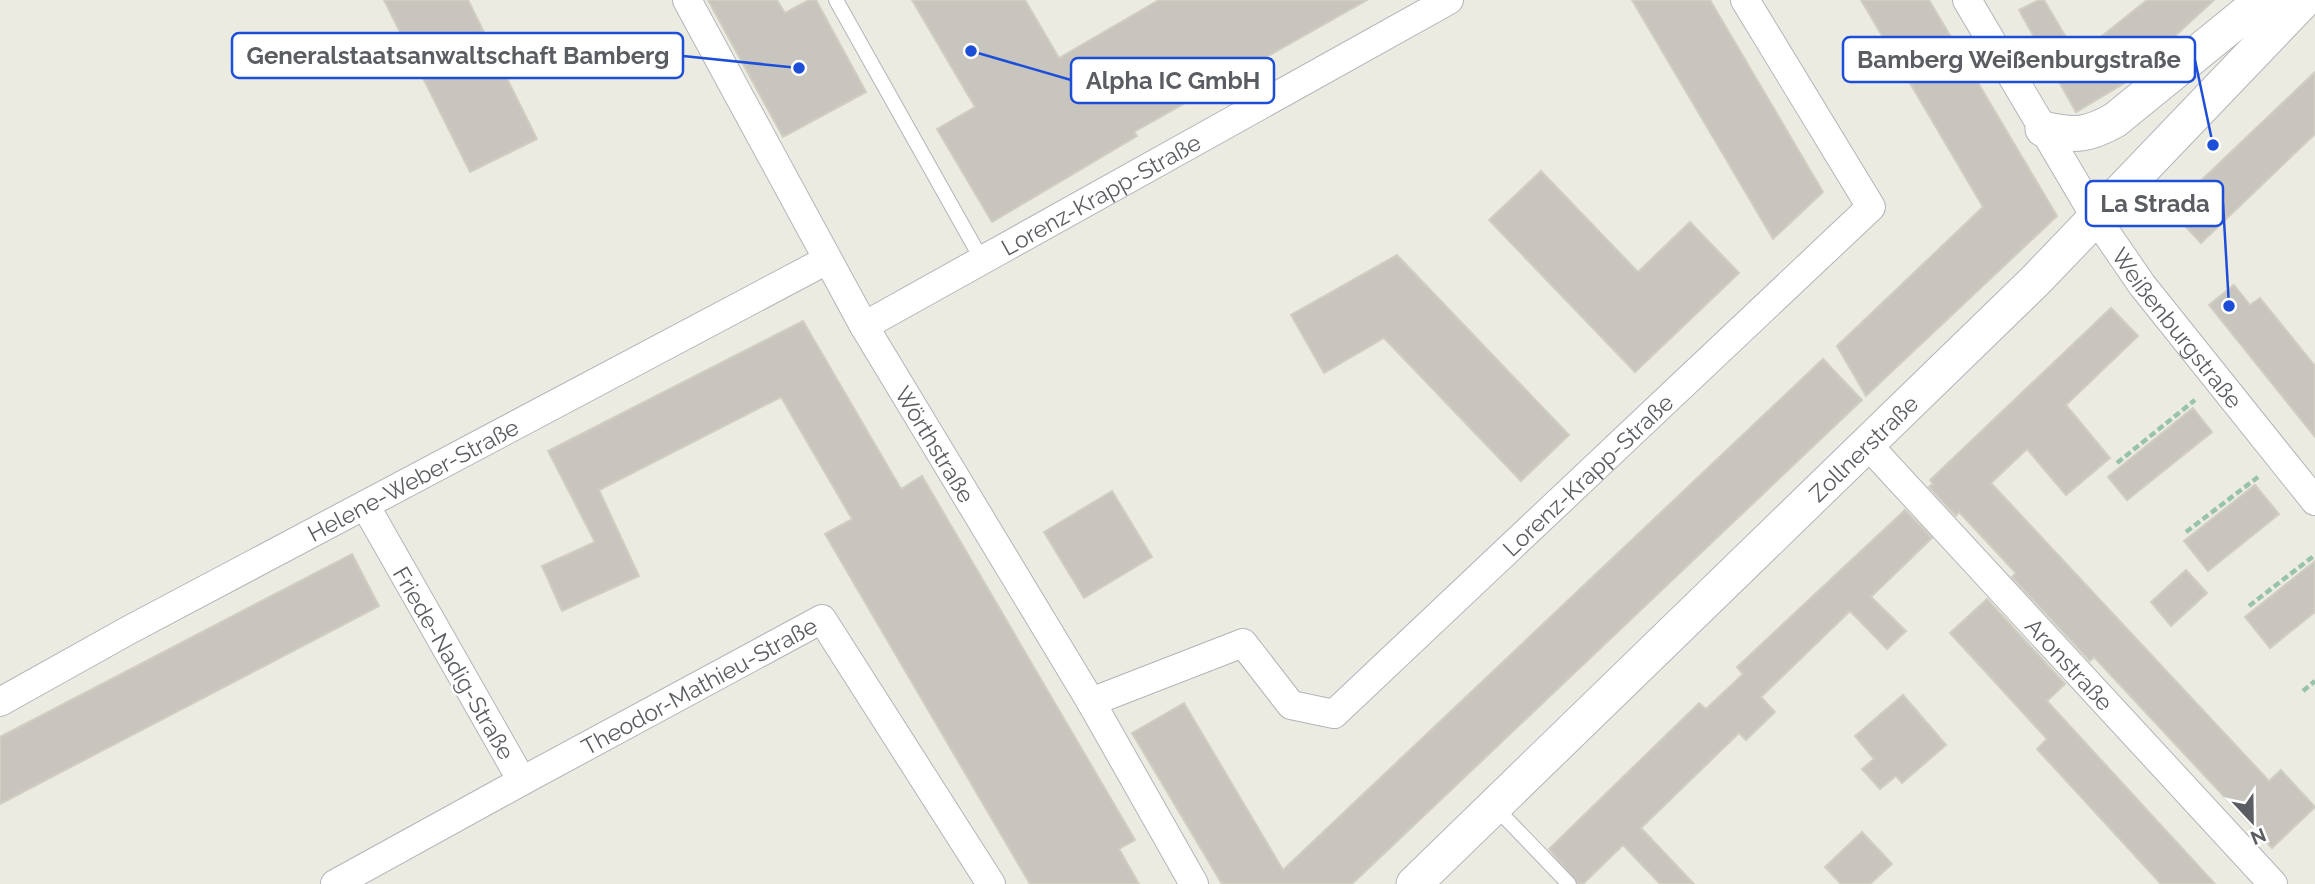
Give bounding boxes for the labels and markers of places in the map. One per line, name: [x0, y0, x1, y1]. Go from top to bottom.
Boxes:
callout: Generalstaatsanwaltschaft Bamberg: [232, 33, 683, 78]
callout: Bamberg Weißenburgstraße: [1843, 37, 2195, 82]
callout: Alpha IC GmbH: [1071, 58, 1274, 103]
callout: La Strada: [2086, 181, 2223, 226]

